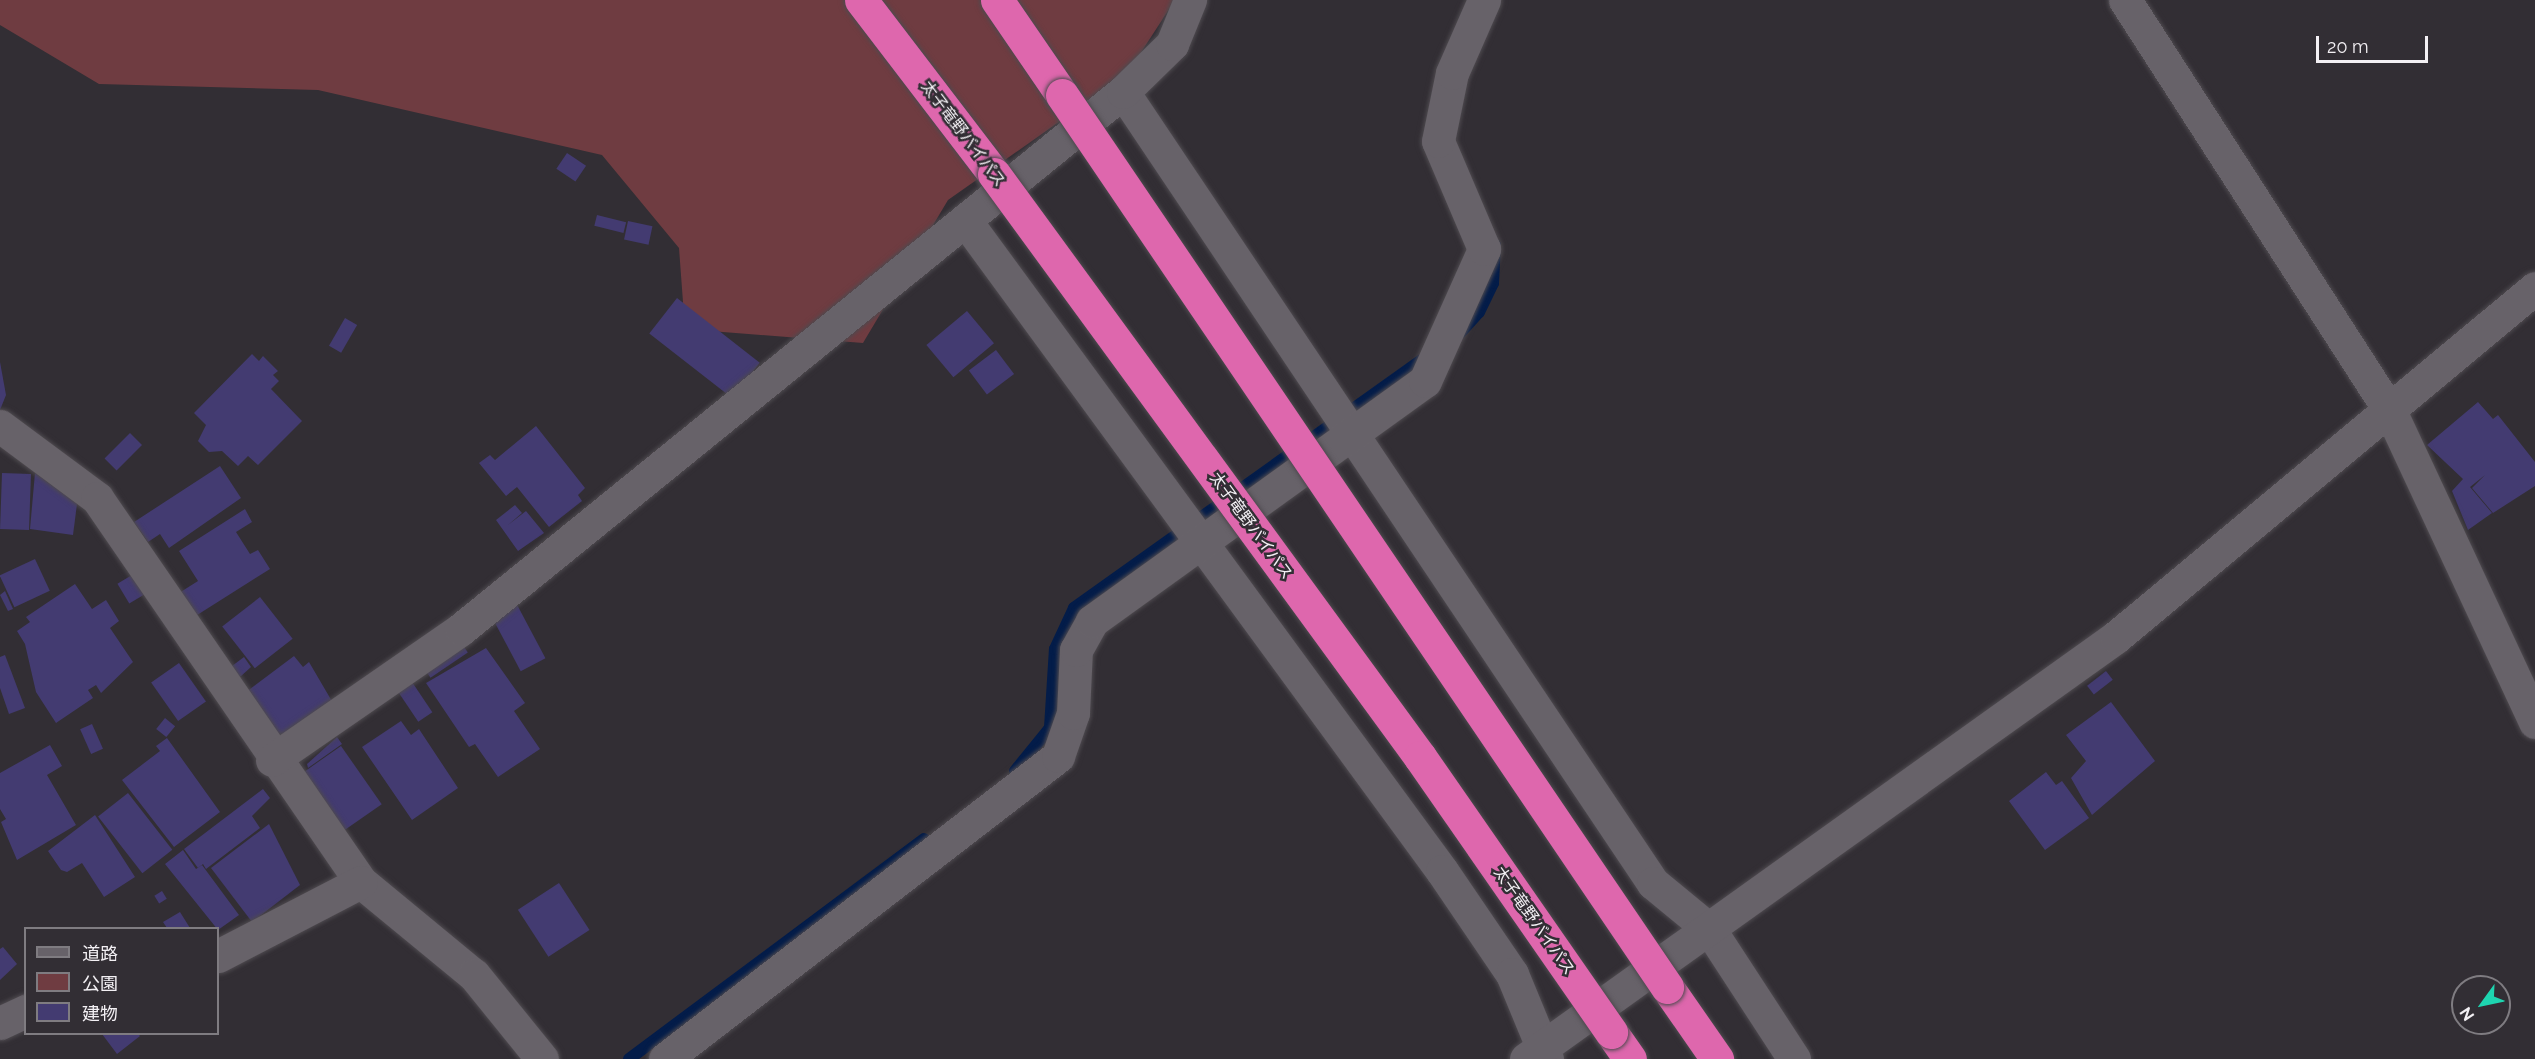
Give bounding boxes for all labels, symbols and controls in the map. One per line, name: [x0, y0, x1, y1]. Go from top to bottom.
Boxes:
scale bar: [2319, 24, 2432, 62]
text: 20 m: [2327, 36, 2369, 57]
street label: 太子竜野バイパス: [917, 77, 1009, 191]
street label: 太子竜野バイパス: [1206, 469, 1296, 583]
street label: 太子竜野バイパス: [1489, 863, 1579, 979]
legend: [24, 927, 219, 1035]
text: 道路: [82, 943, 118, 964]
text: 公園: [82, 973, 118, 994]
north arrow: [2451, 975, 2511, 1035]
text: 建物: [82, 1003, 118, 1024]
text: N: [2456, 1004, 2478, 1024]

